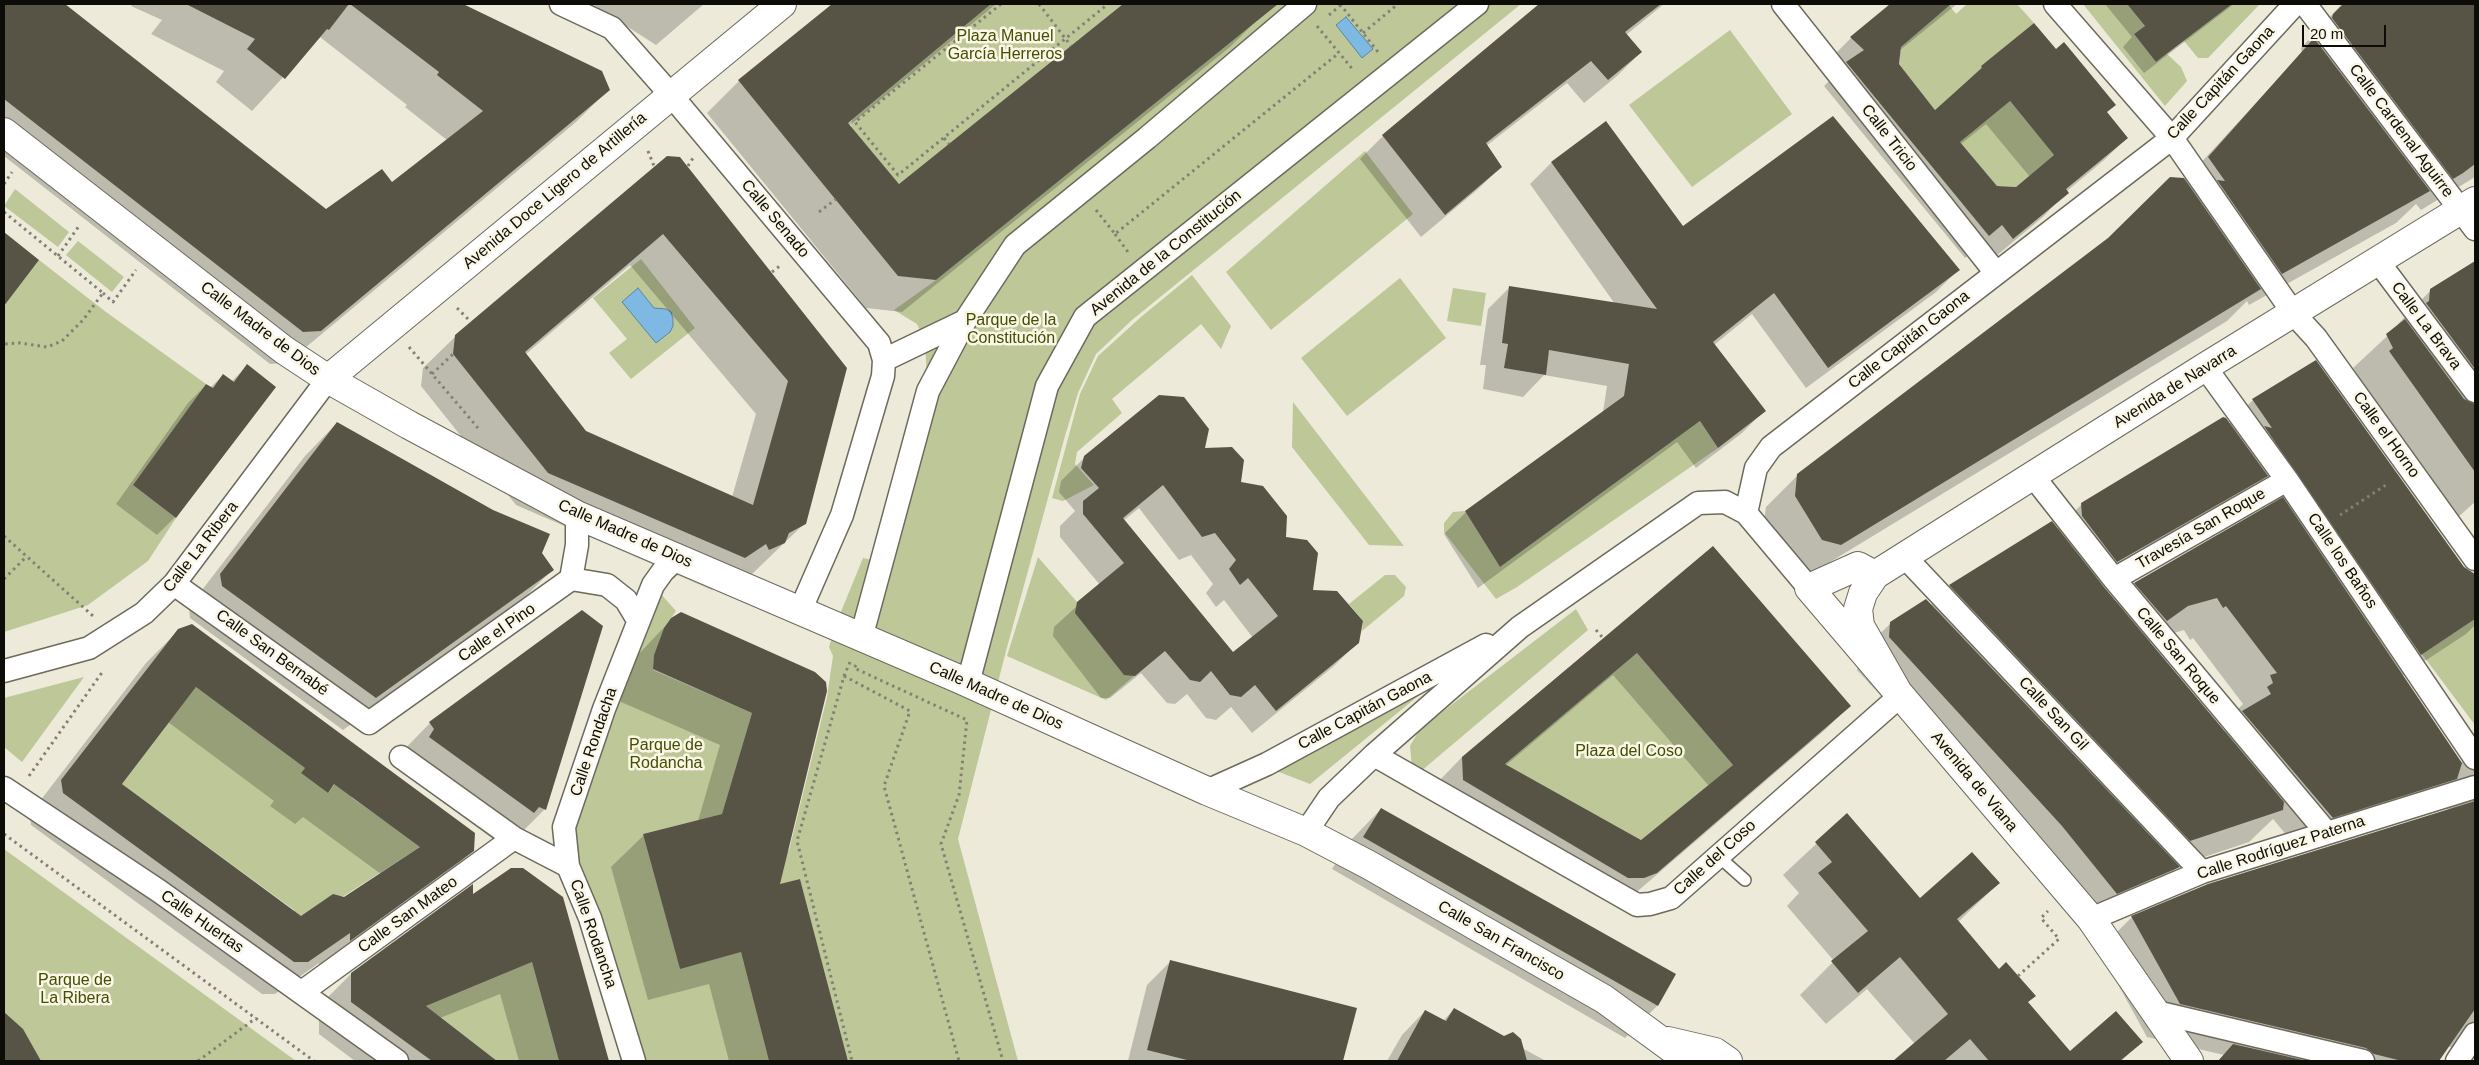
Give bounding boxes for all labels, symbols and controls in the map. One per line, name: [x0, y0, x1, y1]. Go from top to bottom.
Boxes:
scale bar: [2304, 15, 2388, 47]
street label: Calle Capitán Gaona: [2163, 22, 2279, 144]
text: 20 m: [2310, 25, 2343, 42]
park label: Plaza Manuel García Herreros: [948, 27, 1062, 65]
street label: Calle Cardenal Aguirre: [2345, 61, 2457, 201]
street label: Calle Tricio: [1857, 101, 1921, 175]
street label: Avenida Doce Ligero de Artillería: [459, 109, 651, 273]
street label: Calle Senado: [737, 176, 813, 262]
street label: Avenida de la Constitución: [1086, 186, 1246, 320]
street label: Calle Madre de Dios: [196, 278, 324, 380]
street label: Calle La Brava: [2387, 278, 2465, 374]
street label: Calle Capitán Gaona: [1845, 287, 1973, 393]
park label: Parque de la Constitución: [966, 311, 1056, 349]
street label: Avenida de Navarra: [2110, 341, 2240, 433]
street label: Calle el Horno: [2348, 388, 2424, 482]
street label: Travesía San Roque: [2133, 484, 2269, 574]
street label: Calle Madre de Dios: [555, 496, 695, 572]
street label: Calle La Ribera: [159, 498, 243, 596]
street label: Calle los Baños: [2303, 510, 2381, 612]
street label: Calle el Pino: [455, 599, 539, 667]
street label: Calle San Roque: [2132, 603, 2224, 709]
street label: Calle San Bernabé: [212, 606, 332, 700]
street label: Calle Madre de Dios: [926, 658, 1066, 734]
street label: Calle Capitán Gaona: [1295, 668, 1435, 754]
street label: Calle San Gil: [2014, 673, 2092, 755]
street label: Calle Rondacha: [566, 685, 622, 799]
street label: Avenida de Viana: [1927, 728, 2021, 836]
park label: Parque de Rodancha: [629, 736, 703, 774]
park label: Plaza del Coso: [1575, 742, 1683, 762]
street label: Calle Rodríguez Paterna: [2195, 812, 2367, 884]
street label: Calle del Coso: [1670, 816, 1760, 900]
street label: Calle San Mateo: [355, 872, 461, 958]
street label: Calle Rodancha: [565, 877, 621, 991]
street label: Calle Huertas: [157, 886, 247, 958]
street label: Calle San Francisco: [1434, 897, 1568, 985]
park label: Parque de La Ribera: [38, 971, 112, 1009]

